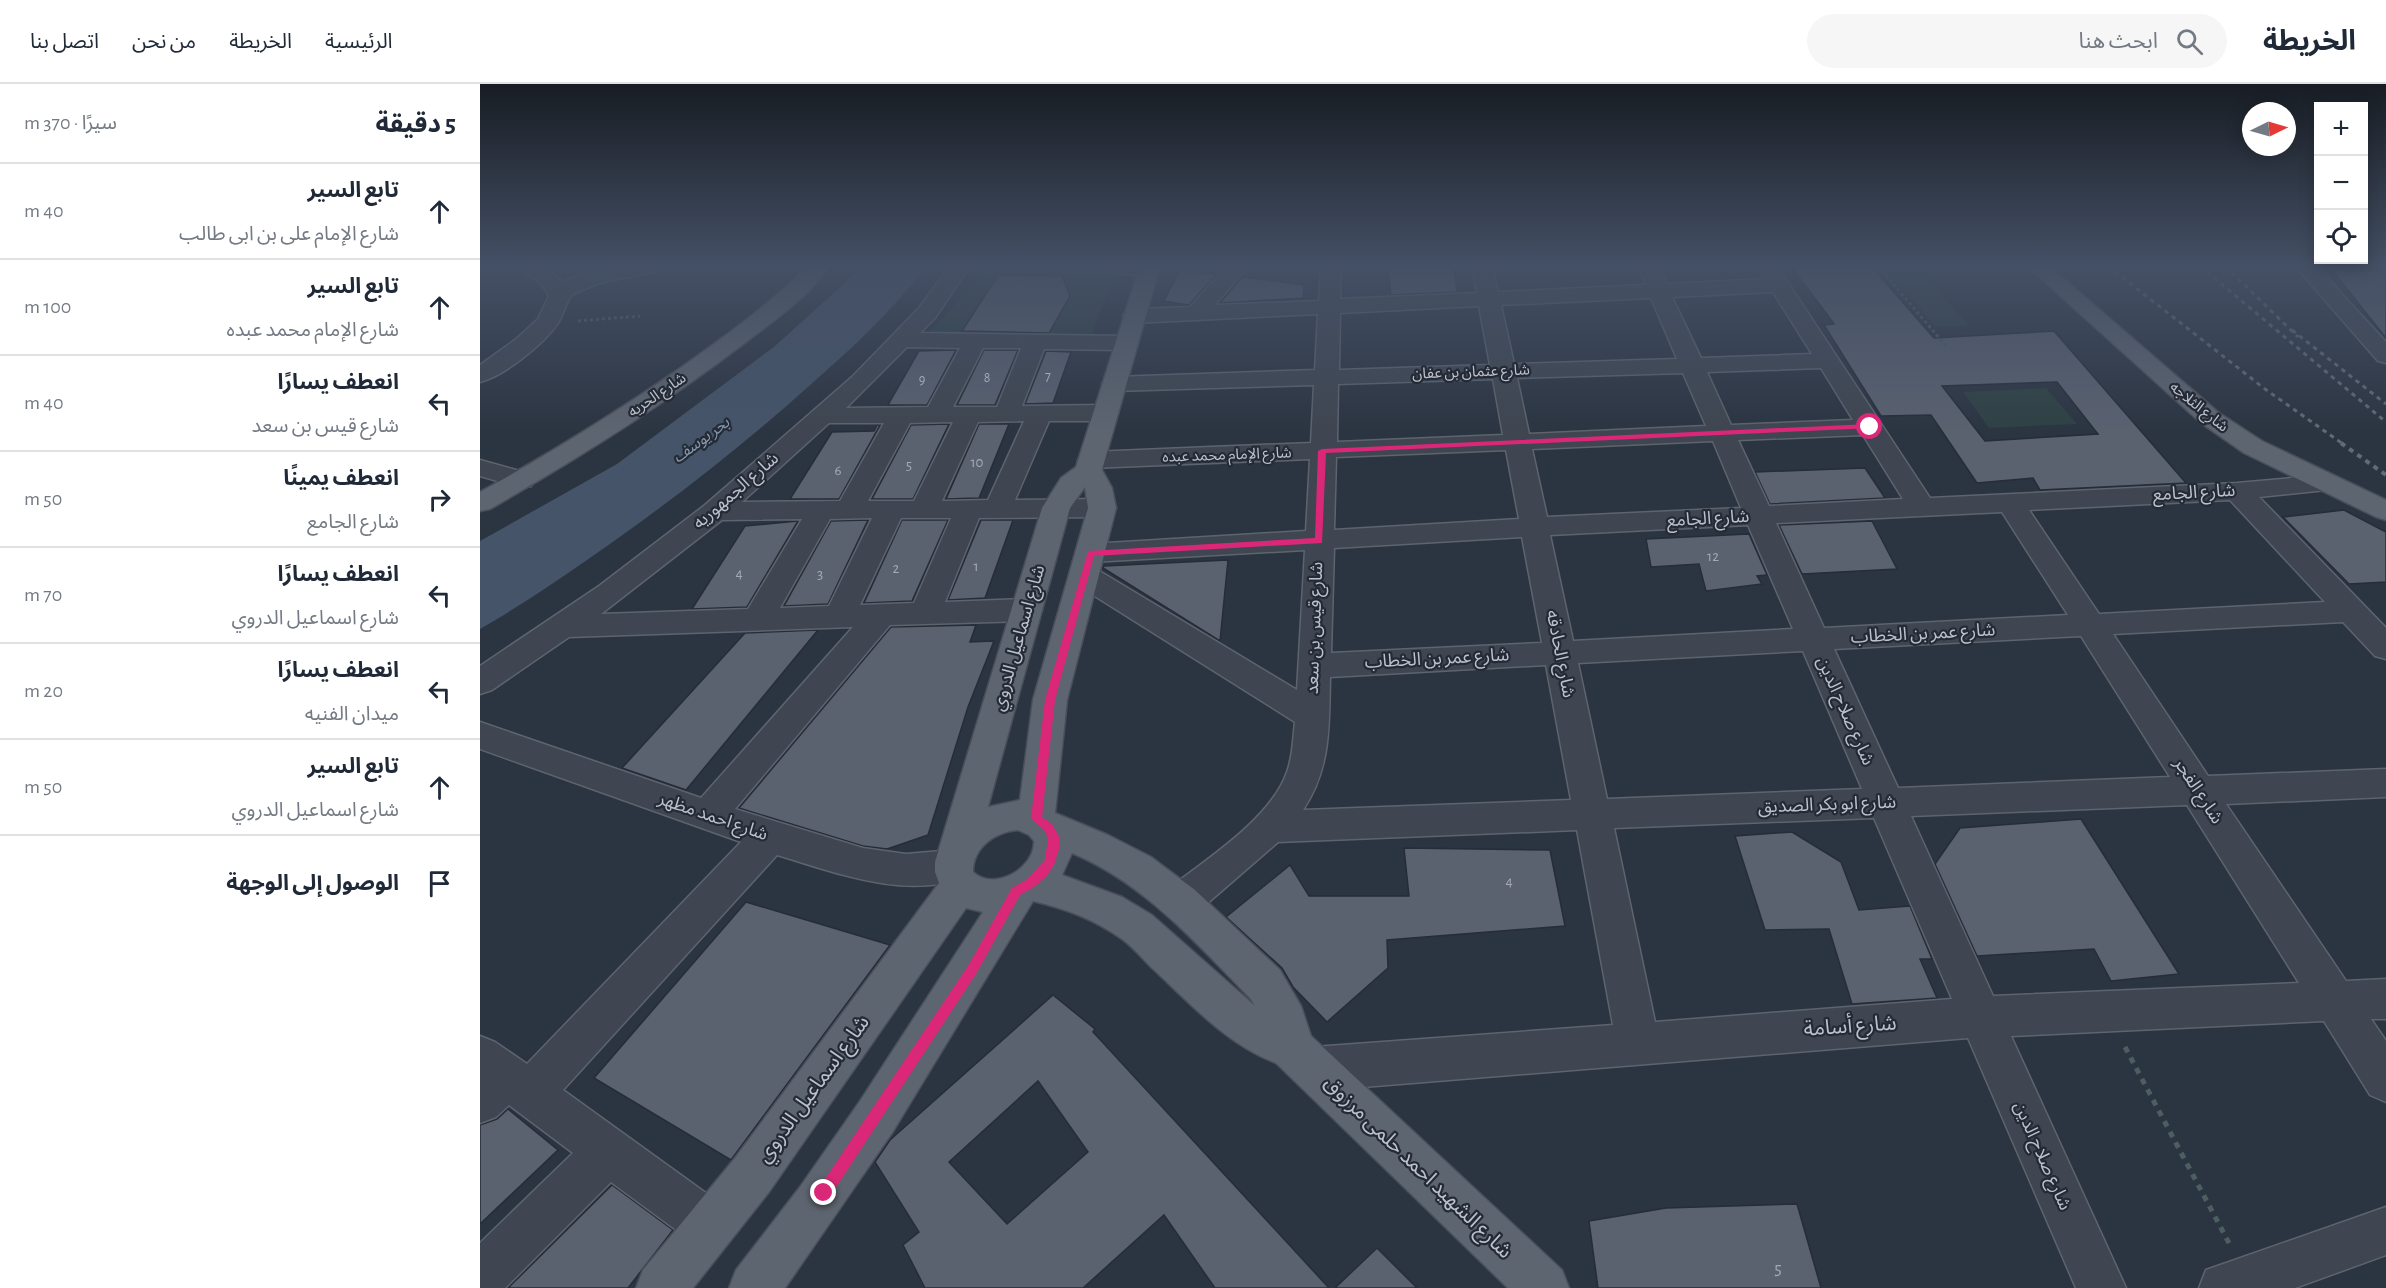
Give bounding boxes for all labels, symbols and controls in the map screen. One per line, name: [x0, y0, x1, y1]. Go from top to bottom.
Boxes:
search box: [1807, 14, 2227, 68]
icon: search: [2173, 25, 2206, 58]
text: الخريطة: [2263, 28, 2356, 56]
text: ابحث هنا: [2079, 30, 2158, 52]
text: اتصل بنا: [30, 31, 99, 52]
text: من نحن: [132, 31, 196, 52]
text: الخريطة: [229, 31, 292, 52]
text: الرئيسية: [325, 31, 393, 52]
north arrow: [2242, 102, 2296, 156]
map controls: [2314, 102, 2368, 264]
button: +: [2314, 102, 2368, 156]
text: 5 دقيقة: [375, 111, 456, 137]
text: سيرًا · 370 m: [24, 113, 117, 133]
button: −: [2314, 156, 2368, 210]
text: تابع السير: [307, 179, 399, 201]
icon: ahead: [423, 195, 456, 228]
text: 40 m: [24, 201, 64, 221]
button: locate: [2314, 210, 2368, 264]
text: شارع الإمام على بن ابى طالب: [179, 224, 399, 244]
text: تابع السير: [307, 275, 399, 297]
icon: ahead: [423, 291, 456, 324]
text: 100 m: [24, 297, 71, 317]
text: شارع الإمام محمد عبده: [227, 320, 399, 340]
street label: شارع عثمان بن عفان: [1412, 362, 1530, 386]
house number: 7: [1045, 369, 1051, 383]
street label: شارع الحريه: [625, 370, 691, 423]
text: انعطف يسارًا: [277, 371, 399, 393]
house number: 8: [984, 371, 990, 385]
house number: 9: [919, 373, 925, 387]
street label: شارع الثلاجه: [2165, 379, 2231, 438]
icon: left: [423, 387, 456, 420]
text: 40 m: [24, 393, 64, 413]
route start: [1856, 413, 1882, 439]
water label: بحر يوسف: [670, 414, 733, 467]
text: شارع قيس بن سعد: [252, 416, 399, 436]
street label: شارع الإمام محمد عبده: [1162, 445, 1292, 469]
street label: شارع الجمهوريه: [690, 449, 785, 536]
house number: 10: [970, 455, 984, 470]
house number: 5: [906, 458, 912, 473]
house number: 6: [834, 463, 842, 478]
text: انعطف يمينًا: [283, 467, 399, 489]
street label: شارع الجامع: [2152, 482, 2236, 508]
icon: right: [423, 483, 456, 516]
text: 50 m: [24, 489, 62, 509]
street label: شارع الجامع: [1666, 508, 1750, 534]
text: شارع الجامع: [307, 512, 399, 532]
house number: 12: [1707, 549, 1719, 564]
house number: 1: [973, 559, 979, 574]
house number: 2: [893, 561, 900, 576]
street label: شارع قيس بن سعد: [1304, 561, 1330, 695]
text: انعطف يسارًا: [277, 563, 399, 585]
street label: شارع اسماعيل الدروي: [990, 563, 1052, 714]
house number: 4: [735, 566, 743, 581]
house number: 3: [817, 567, 823, 582]
icon: left: [423, 579, 456, 612]
text: 70 m: [24, 585, 62, 605]
text: شارع اسماعيل الدروي: [231, 608, 399, 628]
street label: شارع الحادقه: [1539, 609, 1577, 700]
street label: شارع عمر بن الخطاب: [1850, 621, 1996, 651]
street label: شارع عمر بن الخطاب: [1364, 646, 1510, 676]
street label: شارع صلاح الدين: [1809, 654, 1877, 770]
text: انعطف يسارًا: [277, 659, 399, 681]
icon: left: [423, 675, 456, 708]
text: 20 m: [24, 681, 63, 701]
text: ميدان الفنيه: [305, 704, 399, 724]
street label: شارع الفجر: [2166, 754, 2226, 829]
text: تابع السير: [307, 755, 399, 777]
icon: ahead: [423, 771, 456, 804]
text: 50 m: [24, 777, 62, 797]
street label: شارع احمد مظهر: [654, 790, 770, 848]
street label: شارع ابو بكر الصديق: [1758, 794, 1897, 820]
text: شارع اسماعيل الدروي: [231, 800, 399, 820]
icon: arrive: [423, 867, 456, 900]
text: الوصول إلى الوجهة: [226, 872, 399, 894]
house number: 4: [1505, 874, 1513, 889]
street label: شارع أسامة: [1803, 1010, 1897, 1044]
street label: شارع اسماعيل الدروي: [753, 1012, 877, 1169]
street label: شارع الشهيد احمد حلمى مرزوق: [1317, 1072, 1516, 1265]
street label: شارع صلاح الدين: [2006, 1099, 2074, 1215]
route end: [810, 1179, 836, 1205]
house number: 5: [1774, 1260, 1782, 1278]

